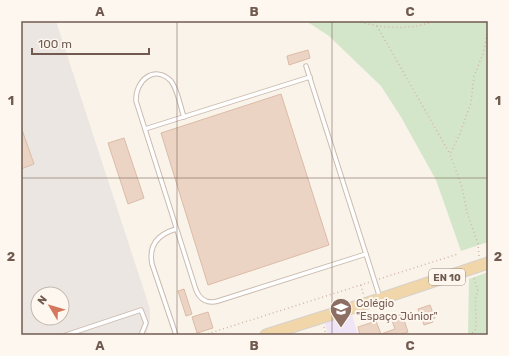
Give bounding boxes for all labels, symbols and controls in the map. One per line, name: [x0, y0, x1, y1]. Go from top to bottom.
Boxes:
text: A: [95, 4, 105, 19]
text: B: [249, 4, 259, 19]
text: C: [405, 4, 415, 19]
scale bar: [32, 30, 149, 56]
text: 100 m: [38, 37, 72, 51]
text: 1: [8, 93, 14, 108]
text: 1: [495, 93, 501, 108]
text: 2: [7, 249, 15, 264]
text: 2: [494, 249, 502, 264]
road number: EN 10: [429, 269, 465, 285]
north arrow: [30, 286, 70, 326]
text: N: [35, 293, 50, 307]
school or university icon: Colégio "Espaço Júnior": [328, 296, 354, 329]
place label: Colégio "Espaço Júnior": [356, 297, 438, 323]
text: A: [95, 338, 105, 353]
text: B: [249, 338, 259, 353]
text: C: [405, 338, 415, 353]

